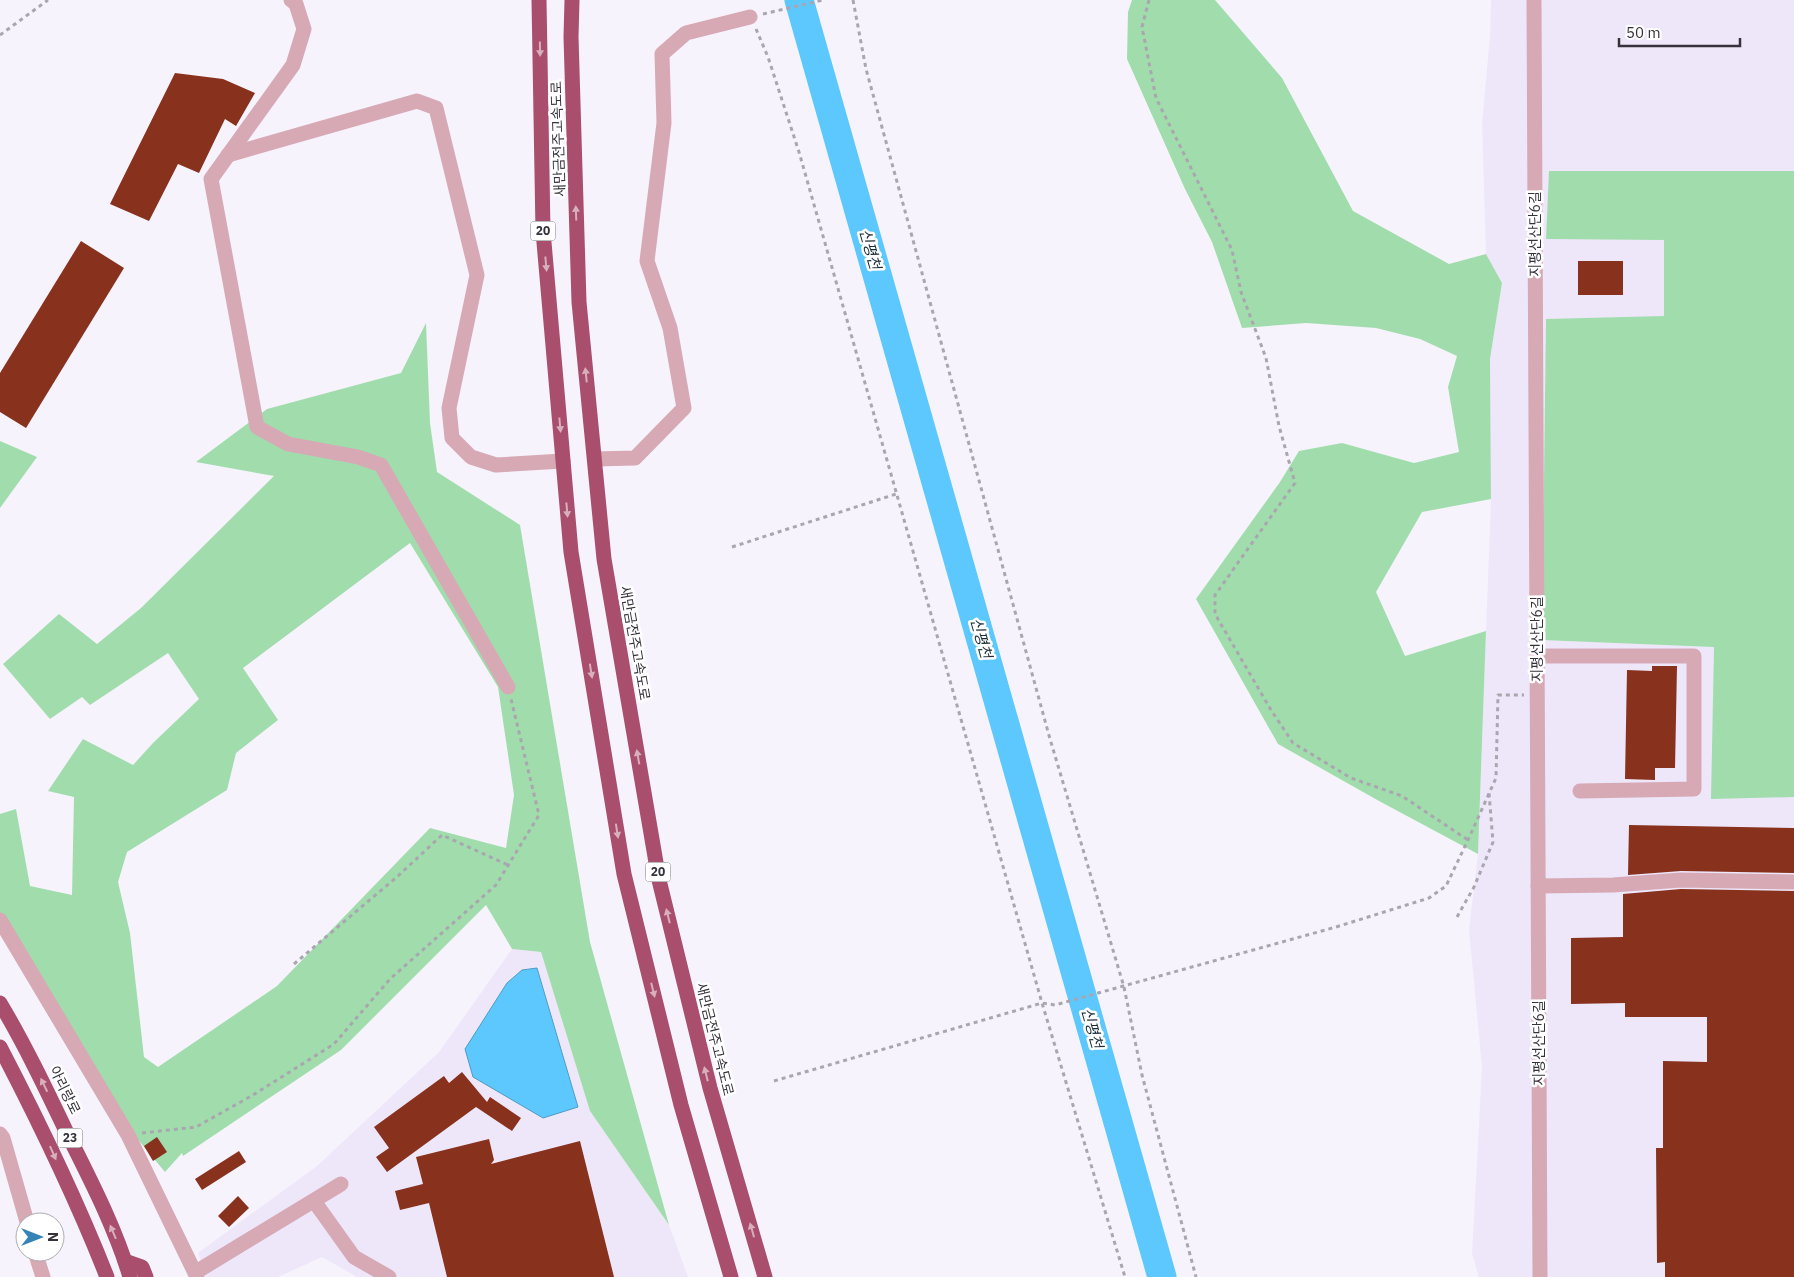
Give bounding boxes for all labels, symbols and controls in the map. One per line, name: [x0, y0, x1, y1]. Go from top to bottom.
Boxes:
scale bar: [1619, 15, 1740, 47]
text: 50 m: [1626, 23, 1661, 42]
one-way arrow: [536, 41, 544, 57]
street label: 새만금전주고속도로: [547, 81, 569, 197]
street label: 지평선산단6길: [1526, 191, 1544, 277]
one-way arrow: [572, 205, 580, 221]
road number: 20: [530, 222, 556, 240]
water label: 신평천: [856, 226, 886, 273]
one-way arrow: [542, 256, 550, 272]
one-way arrow: [582, 367, 590, 383]
one-way arrow: [556, 418, 564, 434]
one-way arrow: [564, 502, 572, 518]
street label: 새만금전주고속도로: [616, 584, 654, 702]
street label: 지평선산단6길: [1528, 596, 1546, 682]
water label: 신평천: [967, 615, 997, 662]
one-way arrow: [587, 663, 595, 679]
one-way arrow: [634, 748, 642, 764]
one-way arrow: [614, 823, 622, 839]
road number: 20: [646, 862, 670, 882]
one-way arrow: [664, 909, 672, 924]
street label: 새만금전주고속도로: [692, 981, 738, 1098]
one-way arrow: [649, 982, 657, 997]
street label: 지평선산단6길: [1530, 1000, 1548, 1086]
water label: 신평천: [1078, 1005, 1108, 1052]
street label: 아리랑로: [46, 1063, 84, 1117]
one-way arrow: [702, 1067, 710, 1082]
one-way arrow: [40, 1077, 48, 1092]
road number: 23: [58, 1128, 82, 1148]
one-way arrow: [49, 1146, 57, 1160]
north arrow: [15, 1212, 65, 1262]
one-way arrow: [747, 1223, 755, 1238]
one-way arrow: [108, 1224, 116, 1239]
text: N: [44, 1232, 62, 1242]

